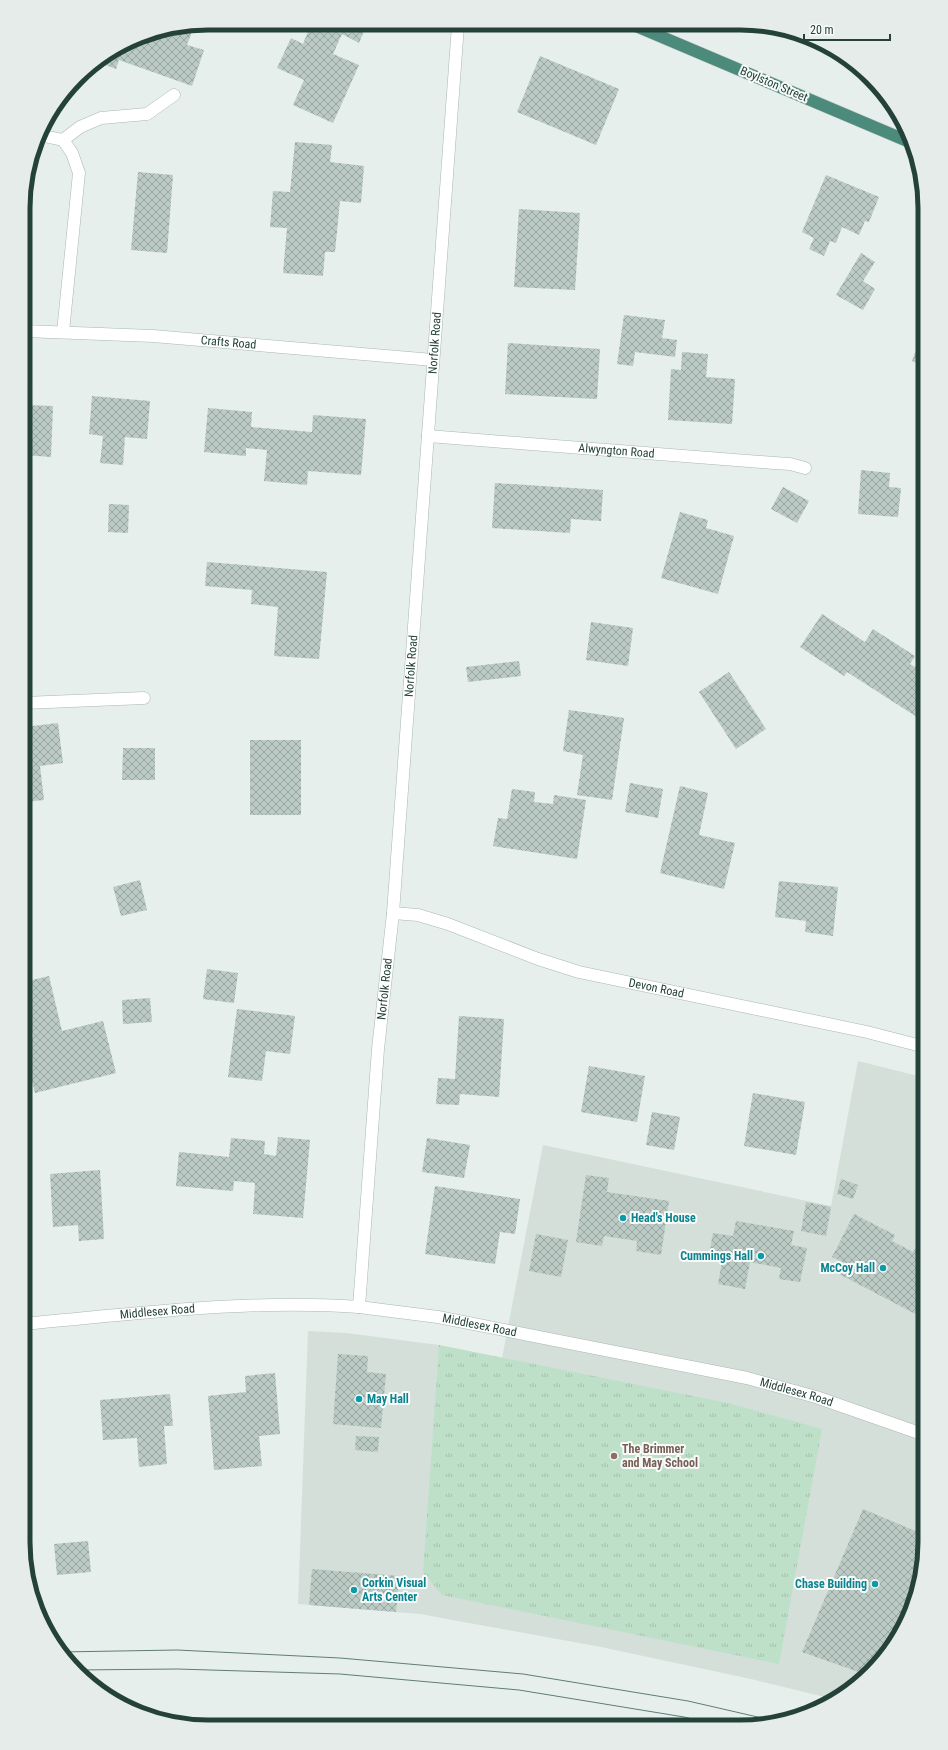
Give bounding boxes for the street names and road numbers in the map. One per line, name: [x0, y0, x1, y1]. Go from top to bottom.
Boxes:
street label: Boylston Street: [738, 64, 810, 105]
street label: Norfolk Road: [425, 311, 444, 374]
street label: Crafts Road: [200, 333, 257, 352]
street label: Alwyngton Road: [578, 441, 655, 461]
street label: Norfolk Road: [402, 634, 420, 698]
street label: Norfolk Road: [374, 957, 395, 1021]
street label: Devon Road: [627, 976, 685, 1001]
street label: Middlesex Road: [119, 1301, 196, 1322]
street label: Middlesex Road: [441, 1311, 518, 1339]
street label: Middlesex Road: [758, 1375, 835, 1409]

